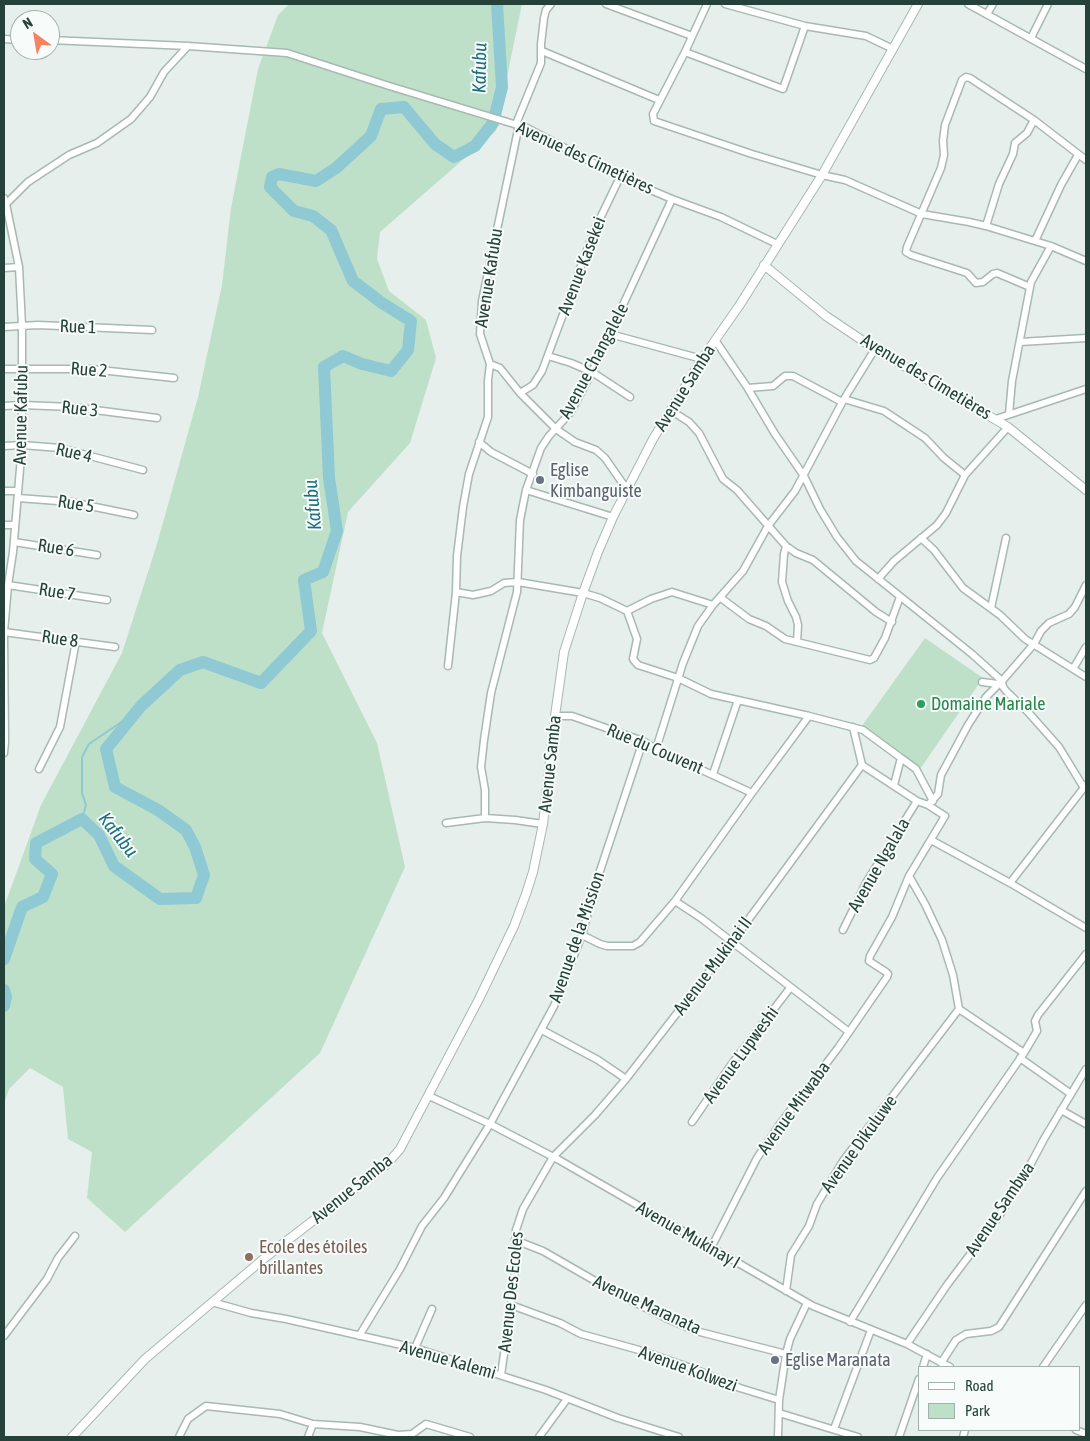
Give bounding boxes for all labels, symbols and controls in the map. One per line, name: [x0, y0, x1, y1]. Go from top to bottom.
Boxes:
north arrow: [10, 10, 60, 60]
text: N: [20, 14, 35, 32]
water label: Kafubu: [468, 43, 492, 93]
street label: Avenue des Cimetières: [513, 117, 657, 199]
street label: Avenue Kasekei: [553, 214, 611, 318]
street label: Avenue Kafubu: [471, 227, 507, 329]
street label: Avenue Changalele: [555, 300, 633, 422]
street label: Rue 1: [59, 316, 97, 338]
street label: Avenue des Cimetières: [857, 329, 995, 425]
street label: Avenue Samba: [650, 341, 720, 435]
street label: Rue 2: [70, 358, 108, 382]
street label: Avenue Kafubu: [9, 365, 33, 465]
street label: Rue 3: [61, 396, 99, 422]
street label: Rue 4: [54, 438, 94, 468]
place label: Eglise Kimbanguiste: [550, 459, 642, 502]
marker: Eglise Kimbanguiste: [534, 474, 546, 486]
water label: Kafubu: [299, 479, 327, 531]
street label: Rue 5: [56, 490, 96, 518]
street label: Rue 6: [36, 534, 76, 562]
street label: Rue 7: [37, 578, 77, 606]
street label: Rue 8: [40, 626, 80, 652]
place label: Domaine Mariale: [931, 693, 1045, 715]
marker: Domaine Mariale: [915, 698, 927, 710]
street label: Avenue Samba: [534, 714, 566, 814]
street label: Rue du Couvent: [604, 719, 706, 779]
water label: Kafubu: [94, 808, 142, 862]
street label: Avenue Ngalala: [843, 814, 915, 916]
street label: Avenue de la Mission: [544, 869, 610, 1005]
street label: Avenue Mukinai II: [669, 913, 757, 1019]
street label: Avenue Lupweshi: [699, 1002, 783, 1108]
street label: Avenue Mitwaba: [753, 1057, 835, 1159]
street label: Avenue Dikuluwe: [816, 1091, 902, 1197]
street label: Avenue Samba: [307, 1150, 397, 1228]
street label: Avenue Sambwa: [961, 1158, 1039, 1260]
street label: Avenue Mukinay I: [632, 1197, 744, 1273]
street label: Avenue Des Ecoles: [494, 1231, 528, 1353]
place label: Ecole des étoiles brillantes: [259, 1236, 367, 1278]
marker: Ecole des étoiles brillantes: [243, 1251, 255, 1263]
street label: Avenue Maranata: [590, 1271, 704, 1339]
street label: Avenue Kalemi: [397, 1336, 499, 1384]
street label: Avenue Kolwezi: [636, 1341, 740, 1397]
place label: Eglise Maranata: [785, 1349, 891, 1371]
marker: Eglise Maranata: [769, 1354, 781, 1366]
legend: [918, 1366, 1080, 1431]
text: Road: [965, 1377, 994, 1394]
text: Park: [965, 1402, 990, 1419]

